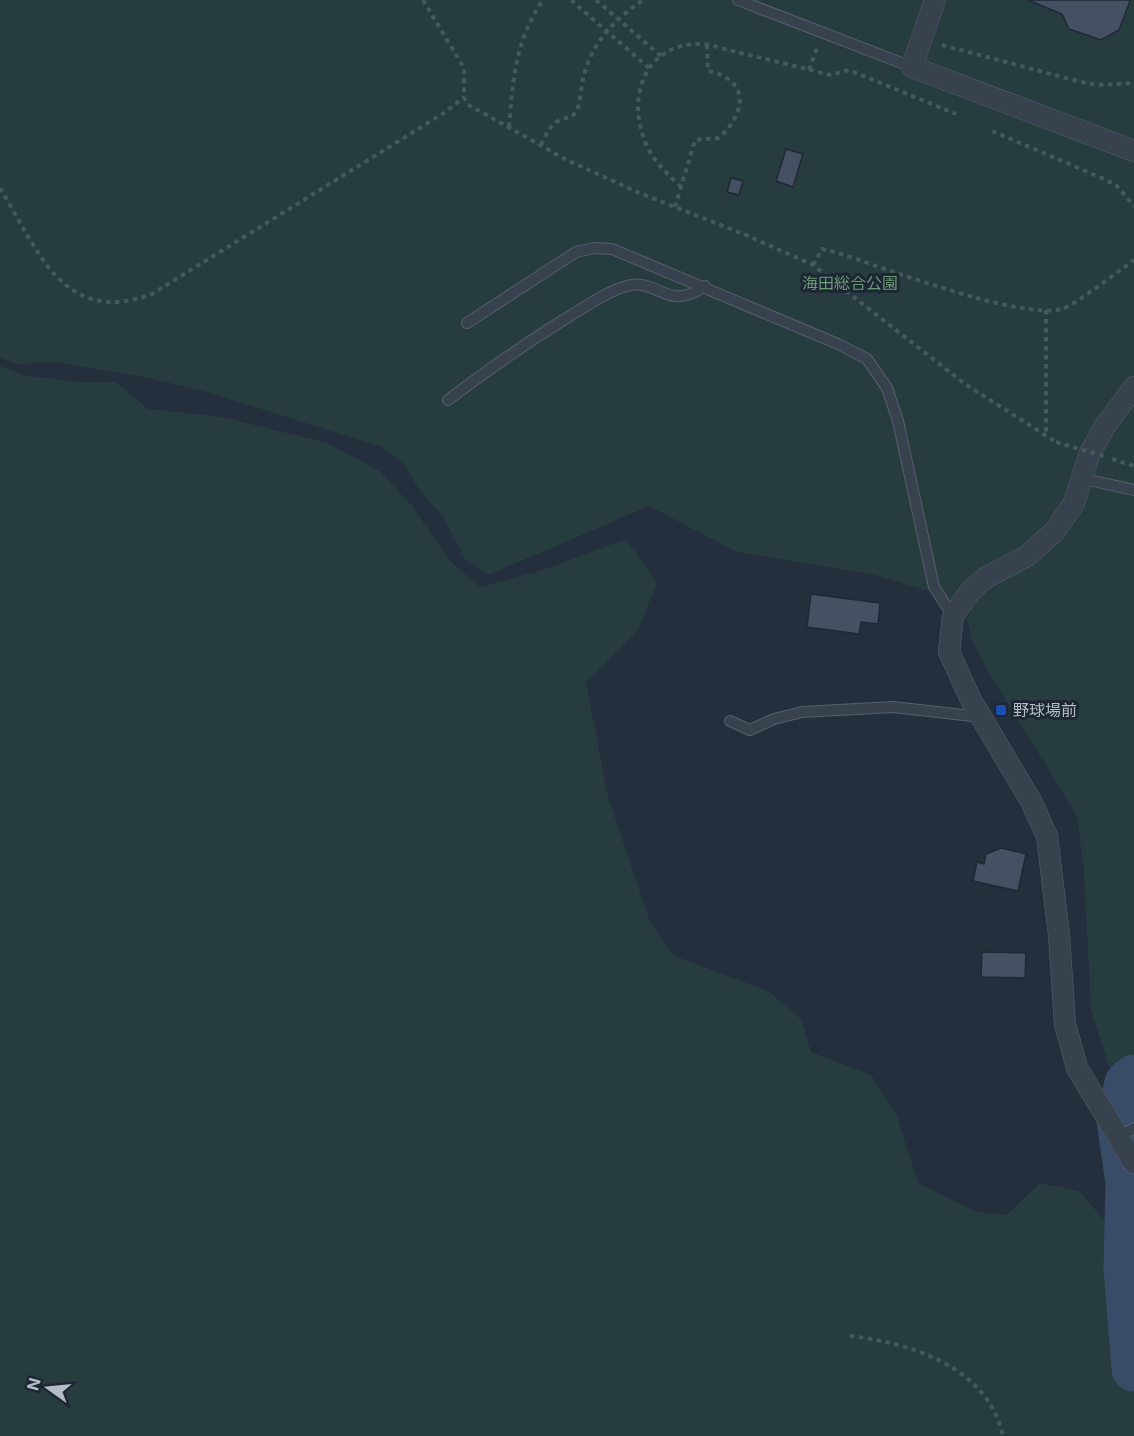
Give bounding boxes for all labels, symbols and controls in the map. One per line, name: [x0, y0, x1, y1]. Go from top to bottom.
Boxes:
park label: 海田総合公園: [802, 273, 898, 293]
place label: 野球場前: [1013, 700, 1077, 720]
marker: 野球場前: [994, 703, 1008, 717]
north arrow: [18, 1358, 78, 1418]
text: N: [22, 1376, 45, 1393]

